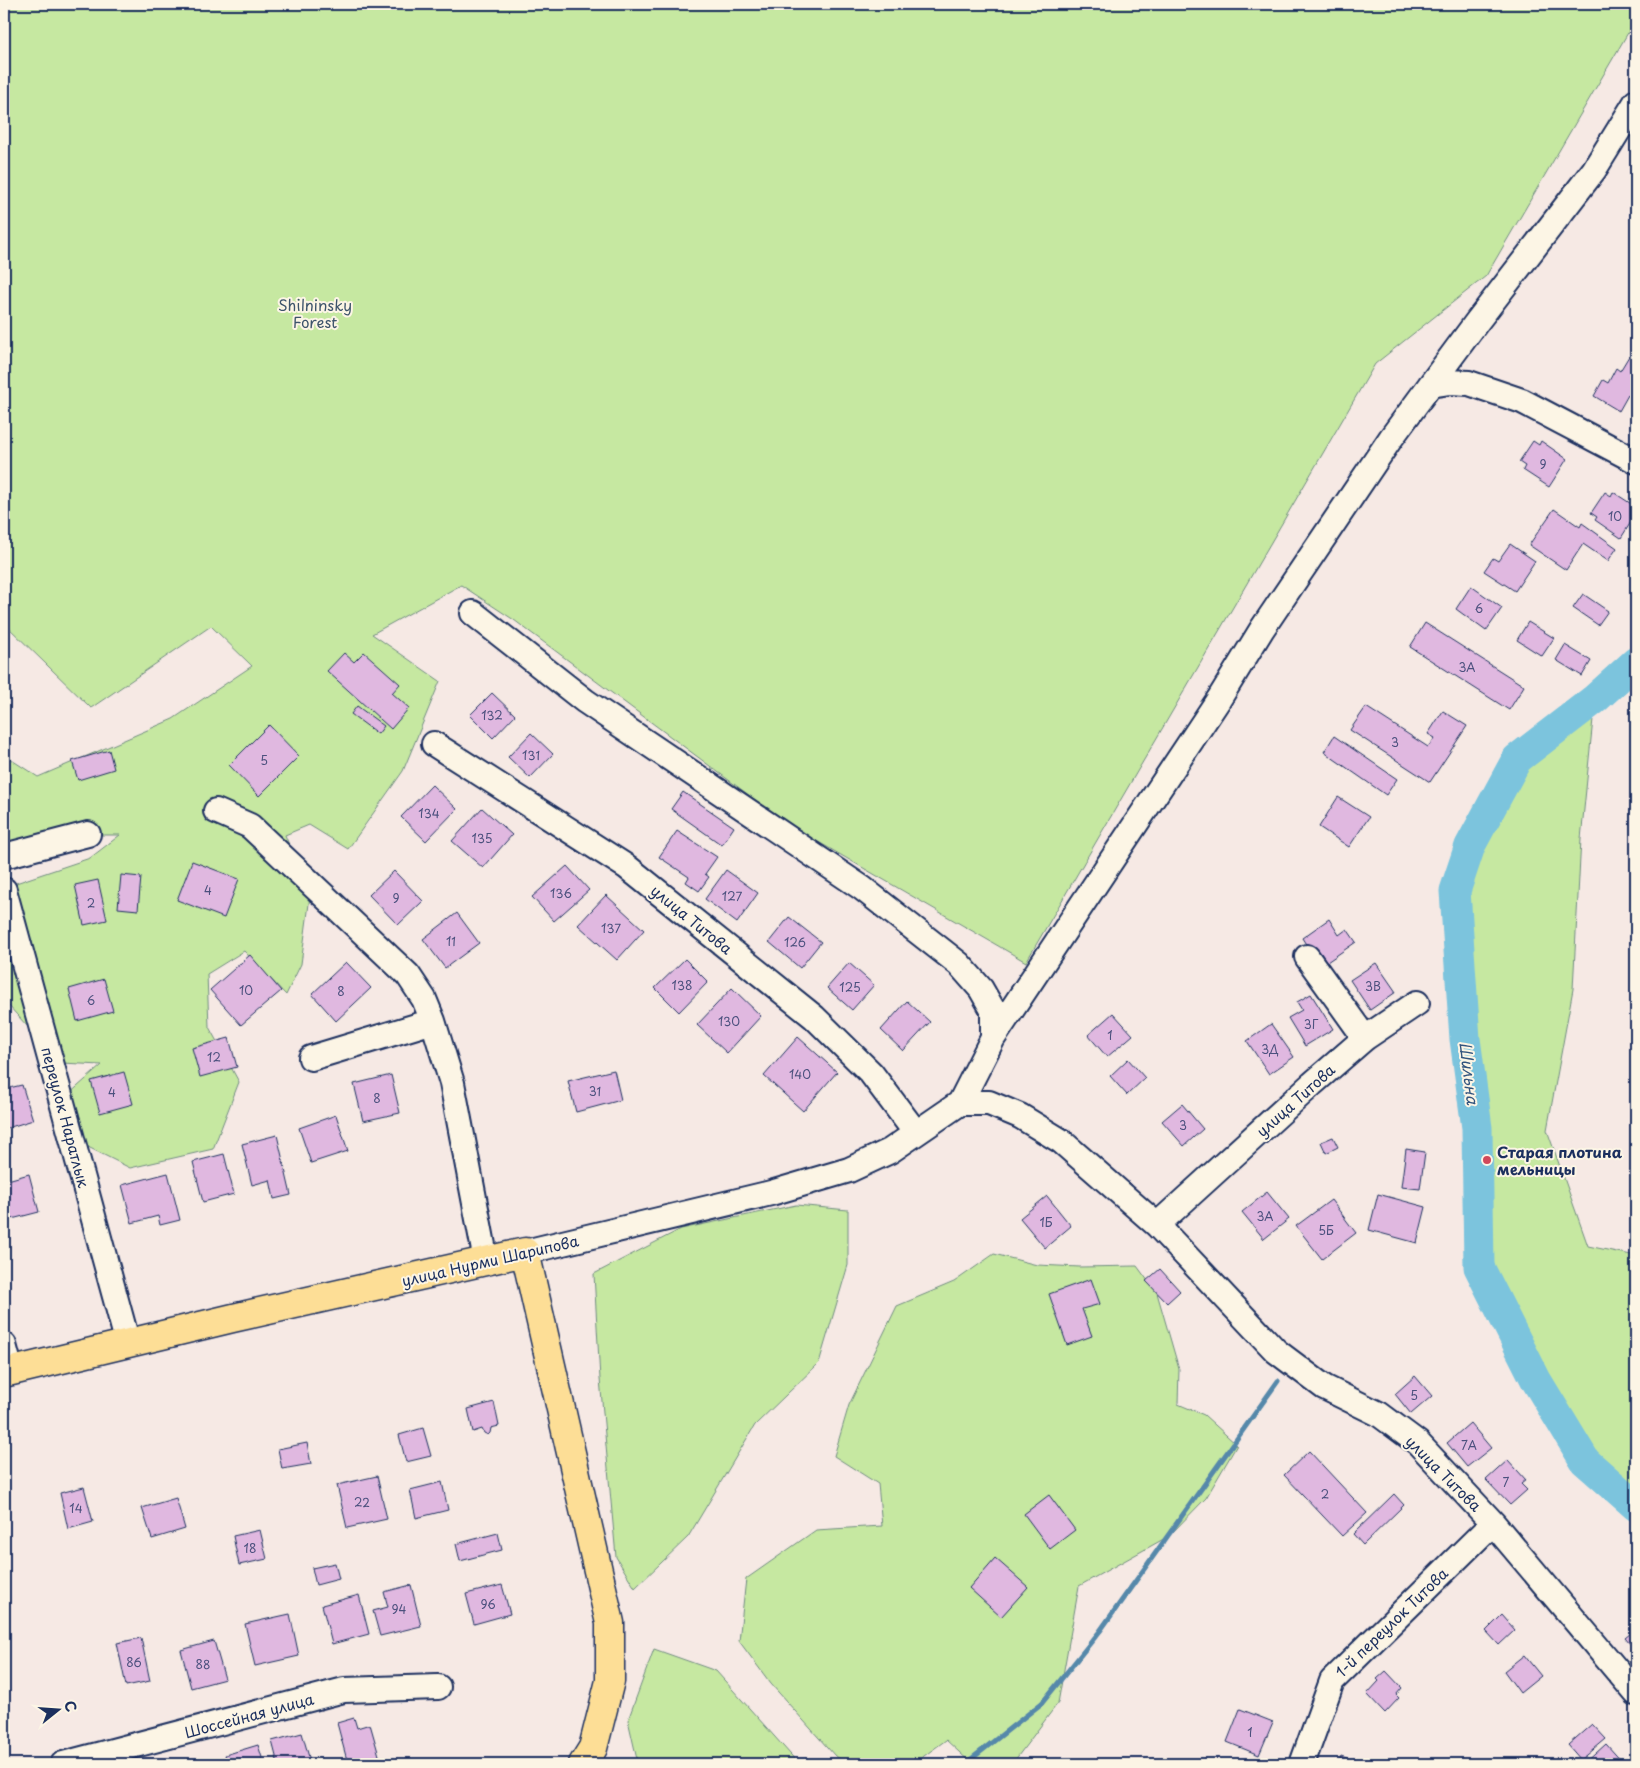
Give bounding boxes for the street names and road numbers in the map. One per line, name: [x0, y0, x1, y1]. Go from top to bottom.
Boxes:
street label: улица Титова: [646, 879, 738, 960]
street label: переулок Наратлык: [36, 1044, 96, 1190]
street label: улица Титова: [1250, 1058, 1340, 1142]
street label: улица Нурми Шарипова: [399, 1228, 581, 1292]
street label: улица Титова: [1401, 1430, 1488, 1517]
street label: 1-й переулок Титова: [1329, 1561, 1453, 1682]
street label: Шоссейная улица: [182, 1687, 317, 1743]

